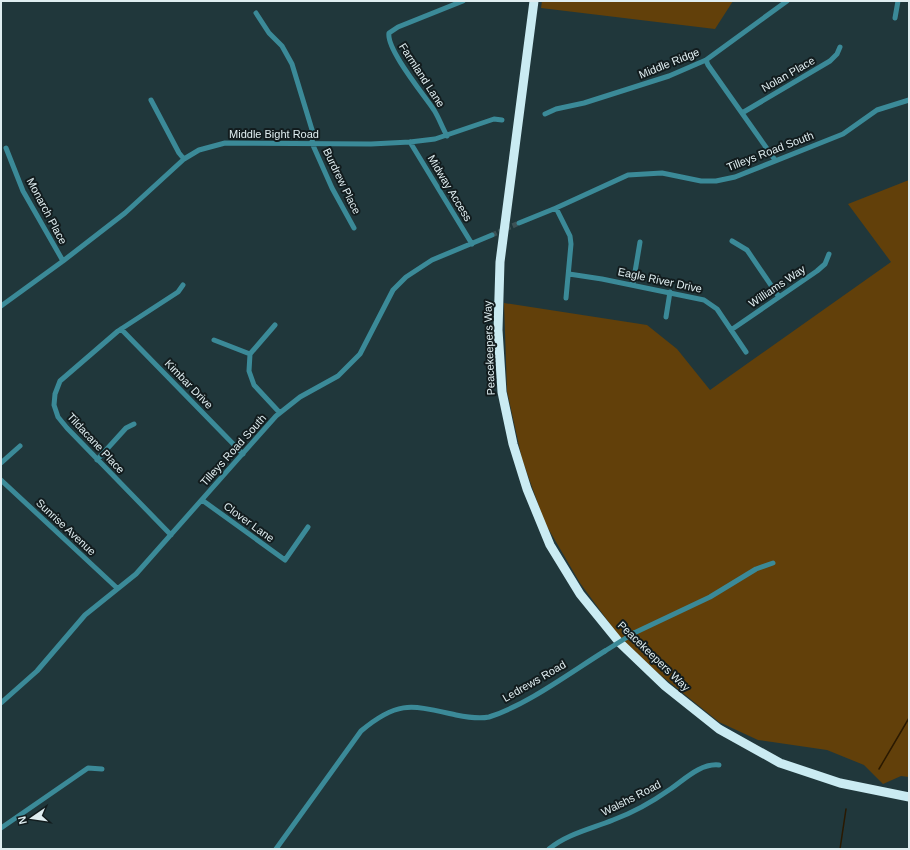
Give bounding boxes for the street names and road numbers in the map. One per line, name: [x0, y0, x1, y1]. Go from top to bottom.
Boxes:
street label: Farmland Lane: [397, 41, 447, 109]
street label: Middle Ridge: [637, 45, 701, 81]
street label: Nolan Place: [759, 54, 817, 94]
street label: Middle Bight Road: [229, 128, 319, 140]
street label: Tilleys Road South: [725, 129, 815, 173]
street label: Burdrew Place: [321, 146, 363, 216]
street label: Midway Access: [425, 153, 475, 224]
street label: Monarch Place: [24, 176, 70, 246]
street label: Williams Way: [746, 262, 808, 309]
street label: Eagle River Drive: [617, 265, 703, 295]
street label: Peacekeepers Way: [481, 300, 497, 396]
street label: Kimbar Drive: [163, 357, 215, 411]
street label: Tildacane Place: [65, 410, 127, 476]
street label: Tilleys Road South: [198, 412, 268, 488]
street label: Sunrise Avenue: [34, 496, 98, 558]
street label: Clover Lane: [221, 500, 277, 544]
street label: Peacekeepers Way: [616, 619, 693, 694]
street label: Ledrews Road: [500, 658, 568, 704]
street label: Walshs Road: [599, 778, 663, 818]

